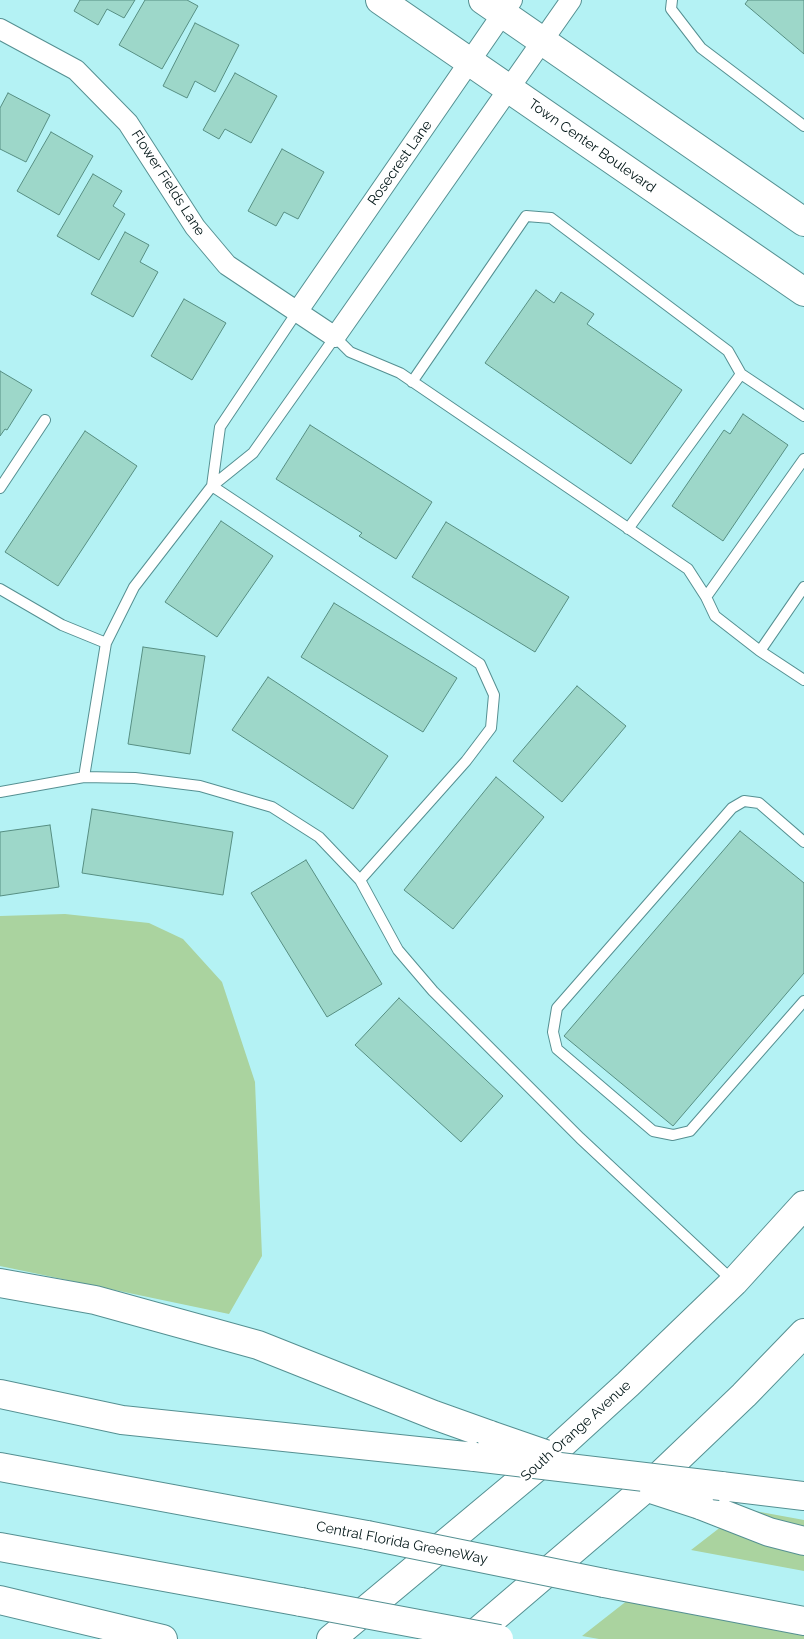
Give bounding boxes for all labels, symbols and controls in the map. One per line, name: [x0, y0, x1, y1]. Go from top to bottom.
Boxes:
street label: Town Center Boulevard: [525, 96, 659, 196]
street label: Rosecrest Lane: [364, 117, 436, 209]
street label: Flower Fields Lane: [128, 127, 208, 239]
street label: South Orange Avenue: [518, 1377, 634, 1485]
street label: Central Florida GreeneWay: [315, 1518, 489, 1568]

